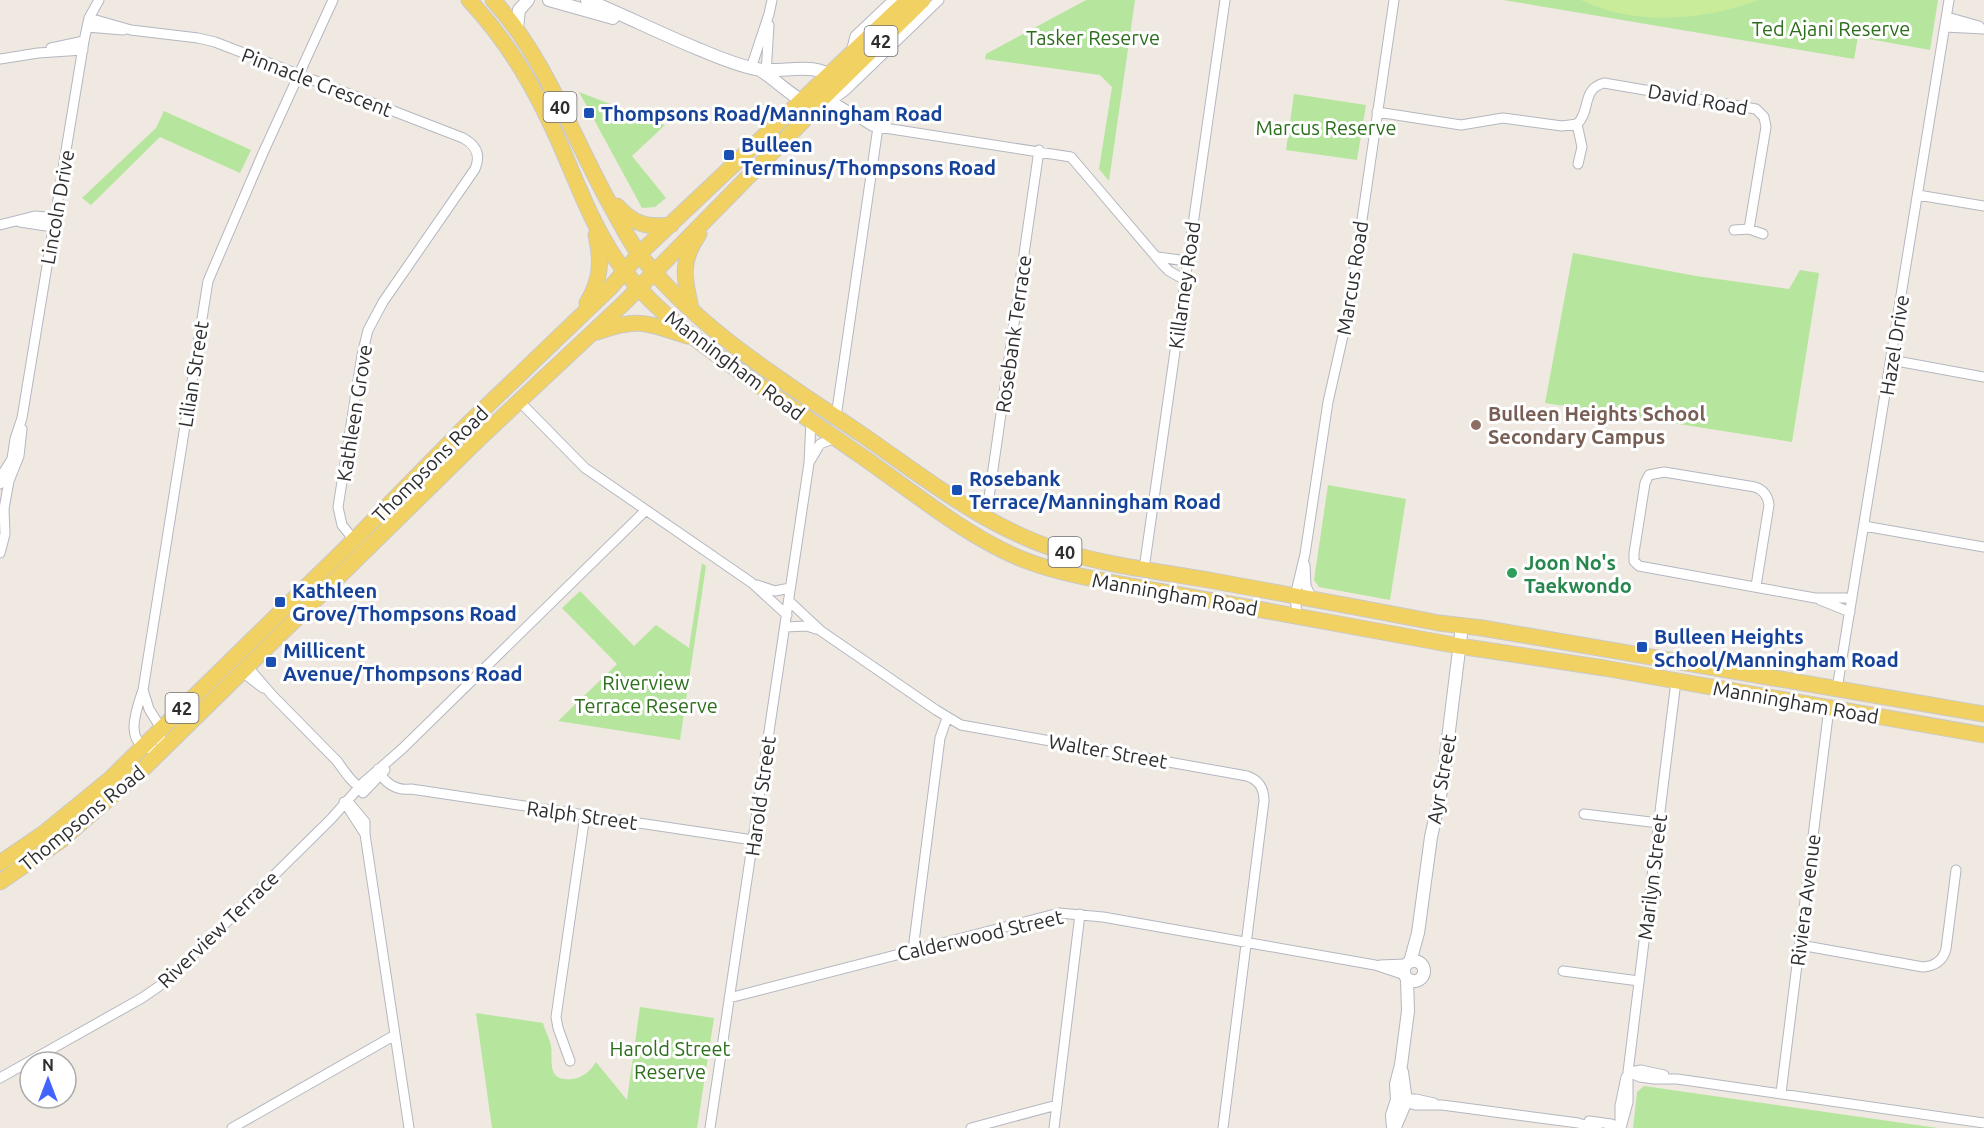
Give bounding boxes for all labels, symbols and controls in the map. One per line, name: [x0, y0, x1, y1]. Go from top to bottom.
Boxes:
park label: Ted Ajani Reserve: [1752, 17, 1910, 40]
road number: 42: [864, 26, 898, 56]
park label: Tasker Reserve: [1026, 26, 1160, 49]
street label: Pinnacle Crescent: [239, 43, 396, 121]
street label: David Road: [1646, 79, 1750, 119]
road number: 40: [544, 92, 576, 122]
place label: Thompsons Road/Manningham Road: [601, 102, 943, 125]
marker: Thompsons Road/Manningham Road: [582, 106, 596, 120]
park label: Marcus Reserve: [1255, 116, 1397, 139]
place label: Bulleen Terminus/Thompsons Road: [741, 133, 996, 179]
street label: Lincoln Drive: [36, 148, 78, 266]
marker: Bulleen Terminus/Thompsons Road: [722, 148, 736, 162]
street label: Marcus Road: [1332, 219, 1372, 337]
street label: Killarney Road: [1164, 220, 1204, 350]
street label: Rosebank Terrace: [991, 254, 1035, 414]
street label: Hazel Drive: [1875, 293, 1913, 397]
street label: Manningham Road: [661, 305, 809, 425]
street label: Lilian Street: [173, 319, 213, 429]
street label: Kathleen Grove: [332, 343, 376, 483]
street label: Thompsons Road: [367, 401, 493, 527]
place label: Bulleen Heights School Secondary Campus: [1488, 402, 1705, 448]
marker: Bulleen Heights School Secondary Campus: [1469, 418, 1483, 432]
place label: Rosebank Terrace/Manningham Road: [969, 467, 1221, 513]
marker: Rosebank Terrace/Manningham Road: [950, 483, 964, 497]
road number: 40: [1048, 537, 1082, 567]
place label: Joon No's Taekwondo: [1524, 551, 1632, 597]
marker: Joon No's Taekwondo: [1505, 566, 1519, 580]
street label: Manningham Road: [1090, 568, 1260, 620]
place label: Kathleen Grove/Thompsons Road: [292, 579, 517, 625]
marker: Kathleen Grove/Thompsons Road: [273, 595, 287, 609]
place label: Bulleen Heights School/Manningham Road: [1654, 625, 1899, 671]
place label: Millicent Avenue/Thompsons Road: [283, 639, 523, 685]
marker: Bulleen Heights School/Manningham Road: [1635, 640, 1649, 654]
marker: Millicent Avenue/Thompsons Road: [264, 655, 278, 669]
park label: Riverview Terrace Reserve: [574, 671, 718, 717]
street label: Manningham Road: [1711, 676, 1881, 728]
road number: 42: [166, 693, 198, 723]
street label: Walter Street: [1047, 729, 1169, 773]
street label: Ayr Street: [1422, 732, 1460, 826]
street label: Harold Street: [740, 734, 780, 857]
street label: Thompsons Road: [15, 760, 149, 876]
street label: Ralph Street: [525, 796, 639, 834]
street label: Marilyn Street: [1633, 813, 1671, 941]
street label: Riviera Avenue: [1785, 833, 1825, 967]
street label: Riverview Terrace: [153, 866, 283, 992]
street label: Calderwood Street: [895, 905, 1065, 965]
park label: Harold Street Reserve: [610, 1037, 731, 1083]
north arrow: [18, 1050, 78, 1110]
text: N: [42, 1056, 54, 1074]

